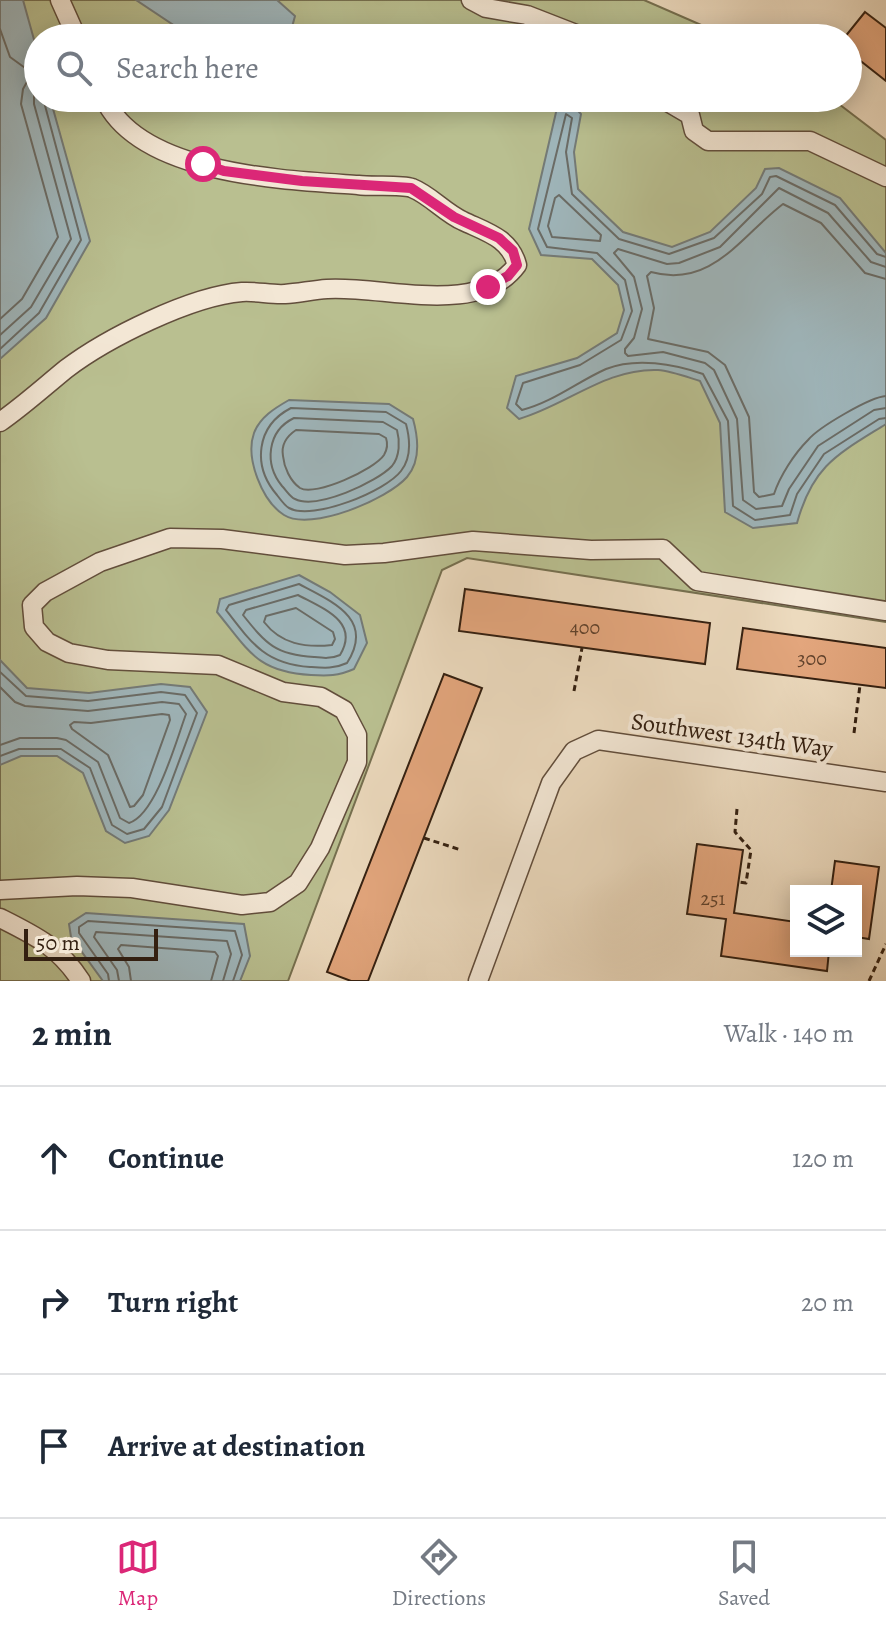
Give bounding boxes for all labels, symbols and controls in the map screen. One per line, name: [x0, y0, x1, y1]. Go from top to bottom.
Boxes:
search box: [24, 24, 862, 112]
icon: search: [52, 46, 96, 90]
text: Search here: [116, 48, 259, 88]
route start: [185, 146, 221, 182]
route end: [470, 269, 506, 305]
house number: 400: [570, 614, 600, 641]
house number: 300: [797, 645, 827, 672]
street label: Southwest 134th Way: [629, 705, 835, 765]
house number: 251: [701, 885, 726, 912]
map controls: [790, 885, 862, 957]
button: layers: [790, 885, 862, 957]
scale bar: [24, 925, 158, 961]
text: 50 m: [36, 928, 80, 958]
text: 2 min: [32, 1010, 112, 1057]
text: Walk · 140 m: [724, 1016, 854, 1051]
icon: ahead: [32, 1136, 76, 1180]
text: Continue: [108, 1138, 224, 1178]
text: 120 m: [792, 1141, 854, 1176]
icon: right: [32, 1280, 76, 1324]
text: Turn right: [108, 1282, 238, 1322]
text: 20 m: [801, 1285, 854, 1320]
icon: arrive: [32, 1424, 76, 1468]
text: Arrive at destination: [108, 1426, 365, 1466]
tab: Map: [116, 1535, 160, 1613]
tab: Directions: [392, 1535, 486, 1613]
tab: Saved: [718, 1535, 770, 1613]

